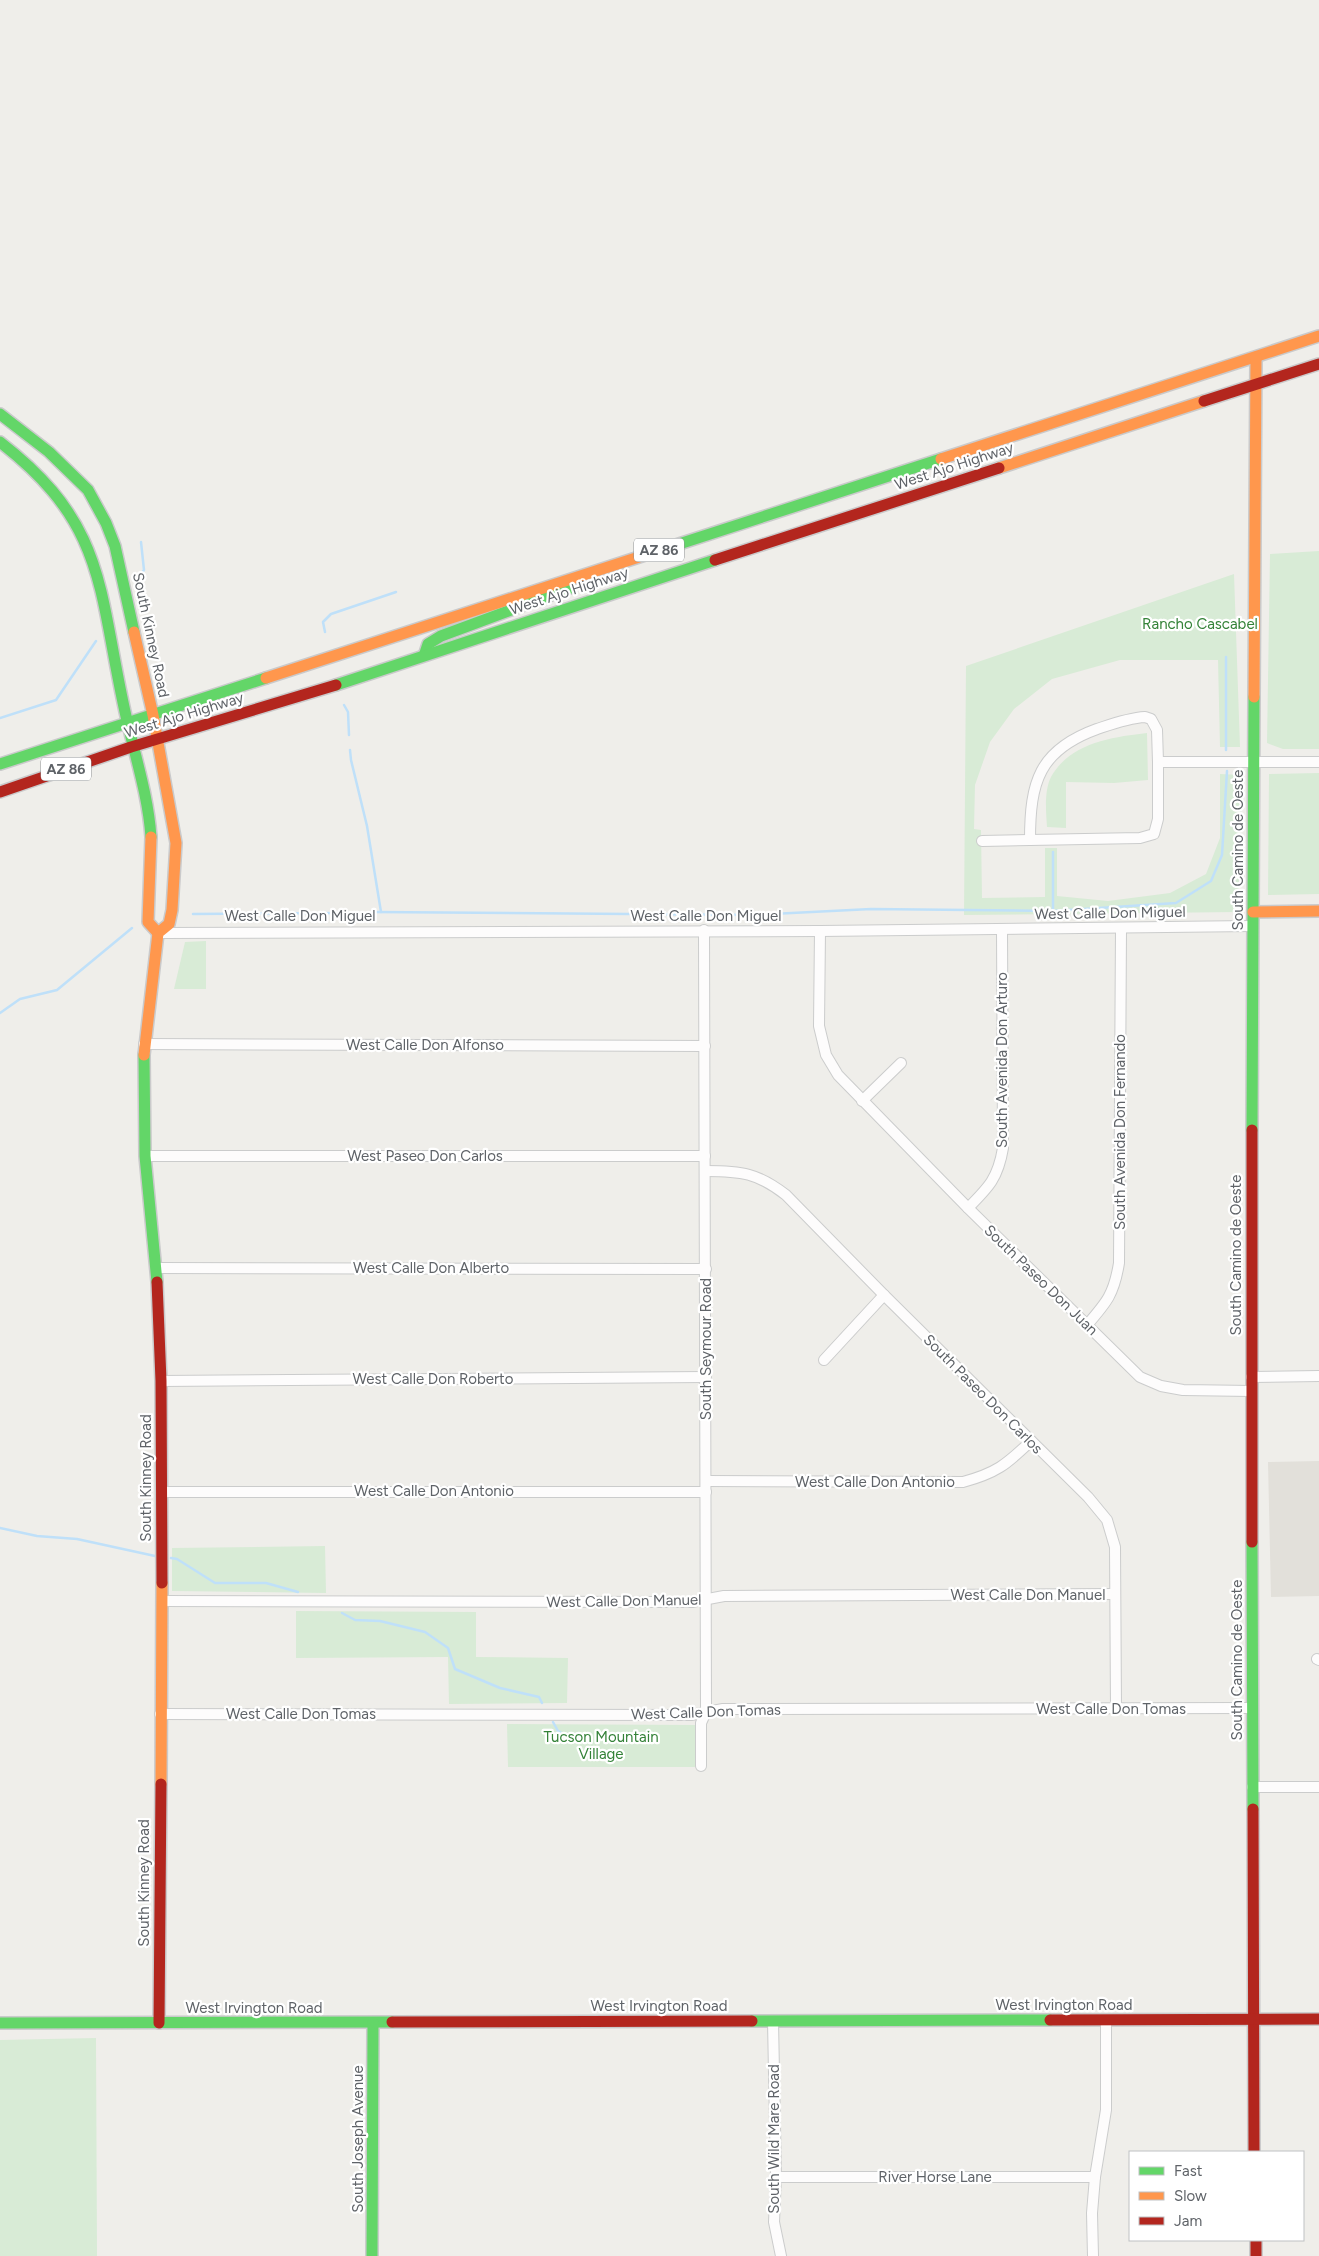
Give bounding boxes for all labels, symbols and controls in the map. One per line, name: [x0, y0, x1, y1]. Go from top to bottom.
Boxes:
street label: West Ajo Highway: [892, 438, 1016, 494]
road number: AZ 86: [634, 538, 684, 562]
street label: West Ajo Highway: [507, 563, 631, 619]
street label: South Kinney Road: [129, 571, 173, 699]
park label: Rancho Cascabel: [1142, 615, 1258, 633]
street label: West Ajo Highway: [122, 688, 246, 742]
road number: AZ 86: [41, 758, 91, 781]
street label: South Camino de Oeste: [1229, 770, 1247, 930]
street label: West Calle Don Miguel: [1034, 903, 1186, 923]
street label: West Calle Don Miguel: [224, 907, 376, 925]
street label: West Calle Don Miguel: [630, 907, 782, 925]
street label: South Avenida Don Arturo: [993, 972, 1011, 1148]
street label: South Avenida Don Fernando: [1111, 1034, 1129, 1230]
street label: West Calle Don Alfonso: [346, 1036, 504, 1054]
street label: West Paseo Don Carlos: [347, 1147, 503, 1165]
street label: South Camino de Oeste: [1227, 1175, 1245, 1335]
street label: South Paseo Don Juan: [980, 1221, 1102, 1339]
street label: West Calle Don Alberto: [353, 1259, 509, 1277]
street label: South Seymour Road: [697, 1278, 715, 1420]
street label: South Paseo Don Carlos: [920, 1331, 1046, 1457]
street label: West Calle Don Roberto: [353, 1370, 514, 1388]
street label: South Kinney Road: [137, 1414, 155, 1542]
street label: West Calle Don Antonio: [795, 1473, 955, 1491]
street label: West Calle Don Antonio: [354, 1482, 514, 1500]
street label: South Camino de Oeste: [1228, 1580, 1246, 1740]
street label: West Calle Don Manuel: [951, 1586, 1105, 1604]
street label: West Calle Don Manuel: [546, 1591, 702, 1611]
street label: West Calle Don Tomas: [631, 1700, 781, 1724]
street label: West Calle Don Tomas: [1036, 1700, 1186, 1718]
street label: West Calle Don Tomas: [226, 1705, 376, 1723]
park label: Tucson Mountain Village: [543, 1728, 659, 1763]
street label: South Kinney Road: [135, 1819, 153, 1947]
street label: West Irvington Road: [996, 1996, 1132, 2014]
street label: West Irvington Road: [591, 1997, 727, 2015]
street label: West Irvington Road: [186, 1999, 322, 2017]
street label: South Wild Mare Road: [765, 2064, 783, 2214]
street label: South Joseph Avenue: [349, 2065, 367, 2213]
legend: [1129, 2151, 1304, 2241]
text: Fast: [1174, 2162, 1203, 2180]
street label: River Horse Lane: [878, 2168, 992, 2186]
text: Slow: [1174, 2187, 1207, 2205]
text: Jam: [1174, 2212, 1202, 2230]

